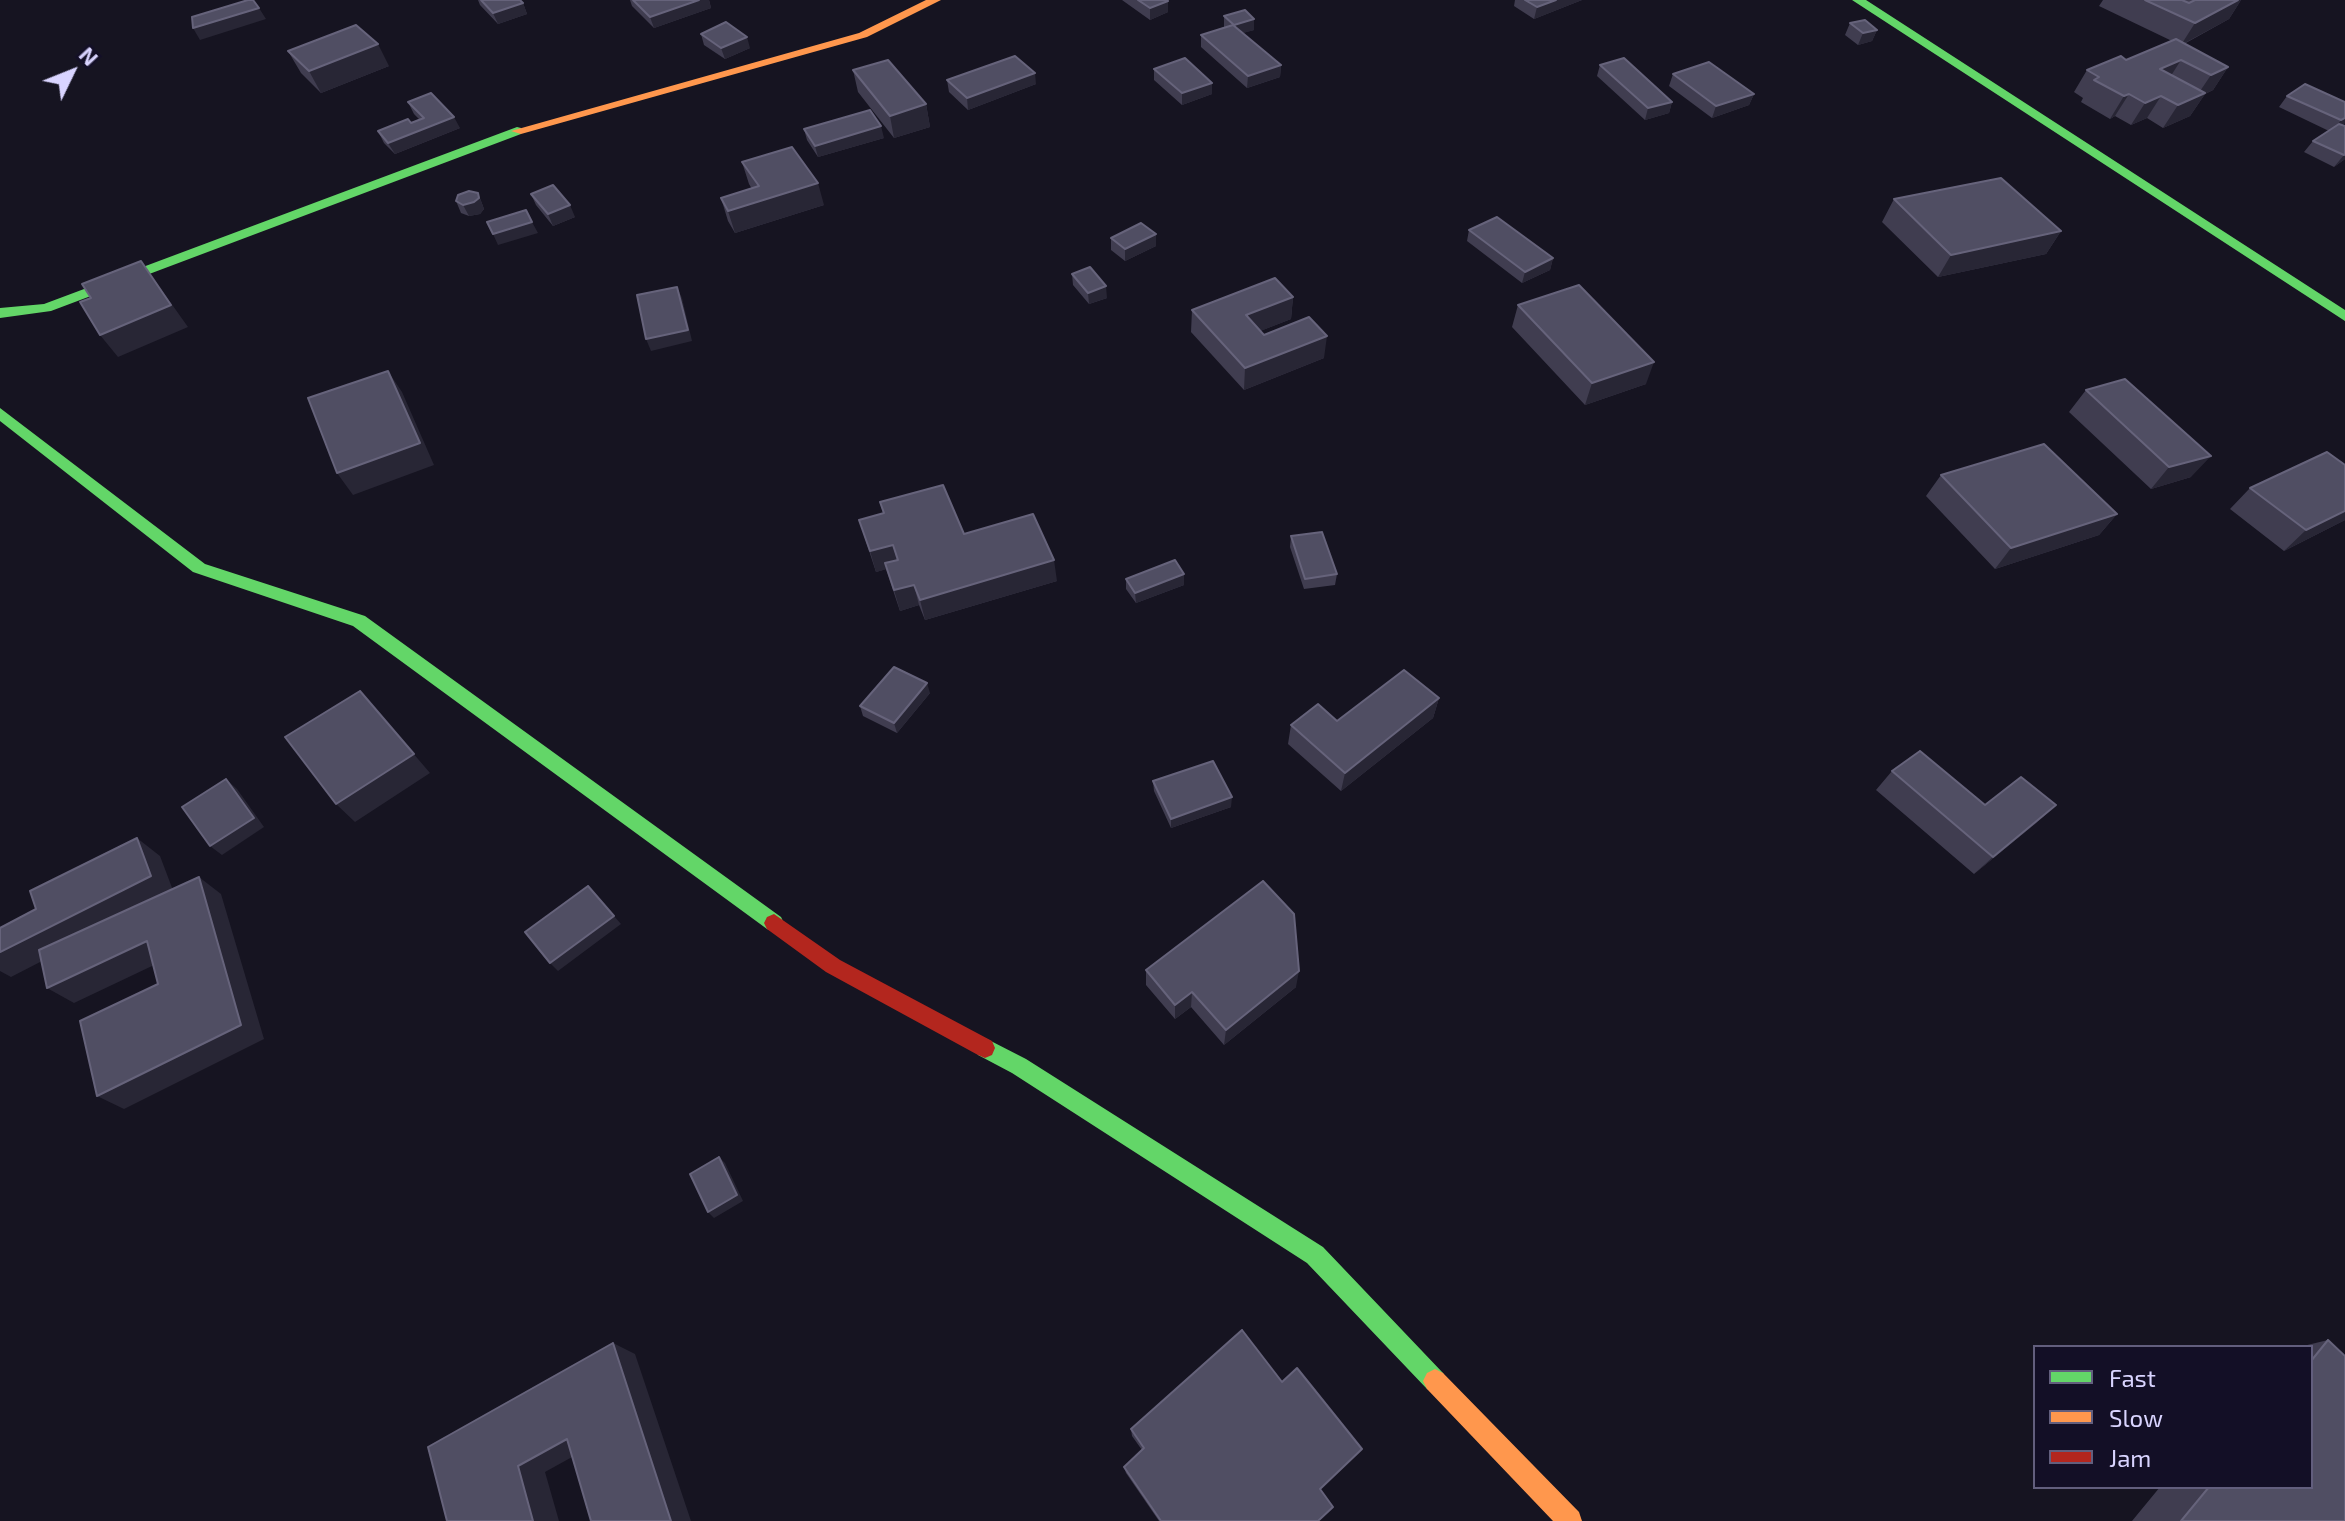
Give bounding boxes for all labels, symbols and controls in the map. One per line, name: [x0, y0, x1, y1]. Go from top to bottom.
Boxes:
north arrow: [32, 32, 112, 112]
text: N: [75, 41, 104, 70]
legend: [2033, 1345, 2313, 1489]
text: Fast: [2109, 1363, 2156, 1392]
text: Slow: [2109, 1403, 2163, 1432]
text: Jam: [2109, 1443, 2151, 1472]

